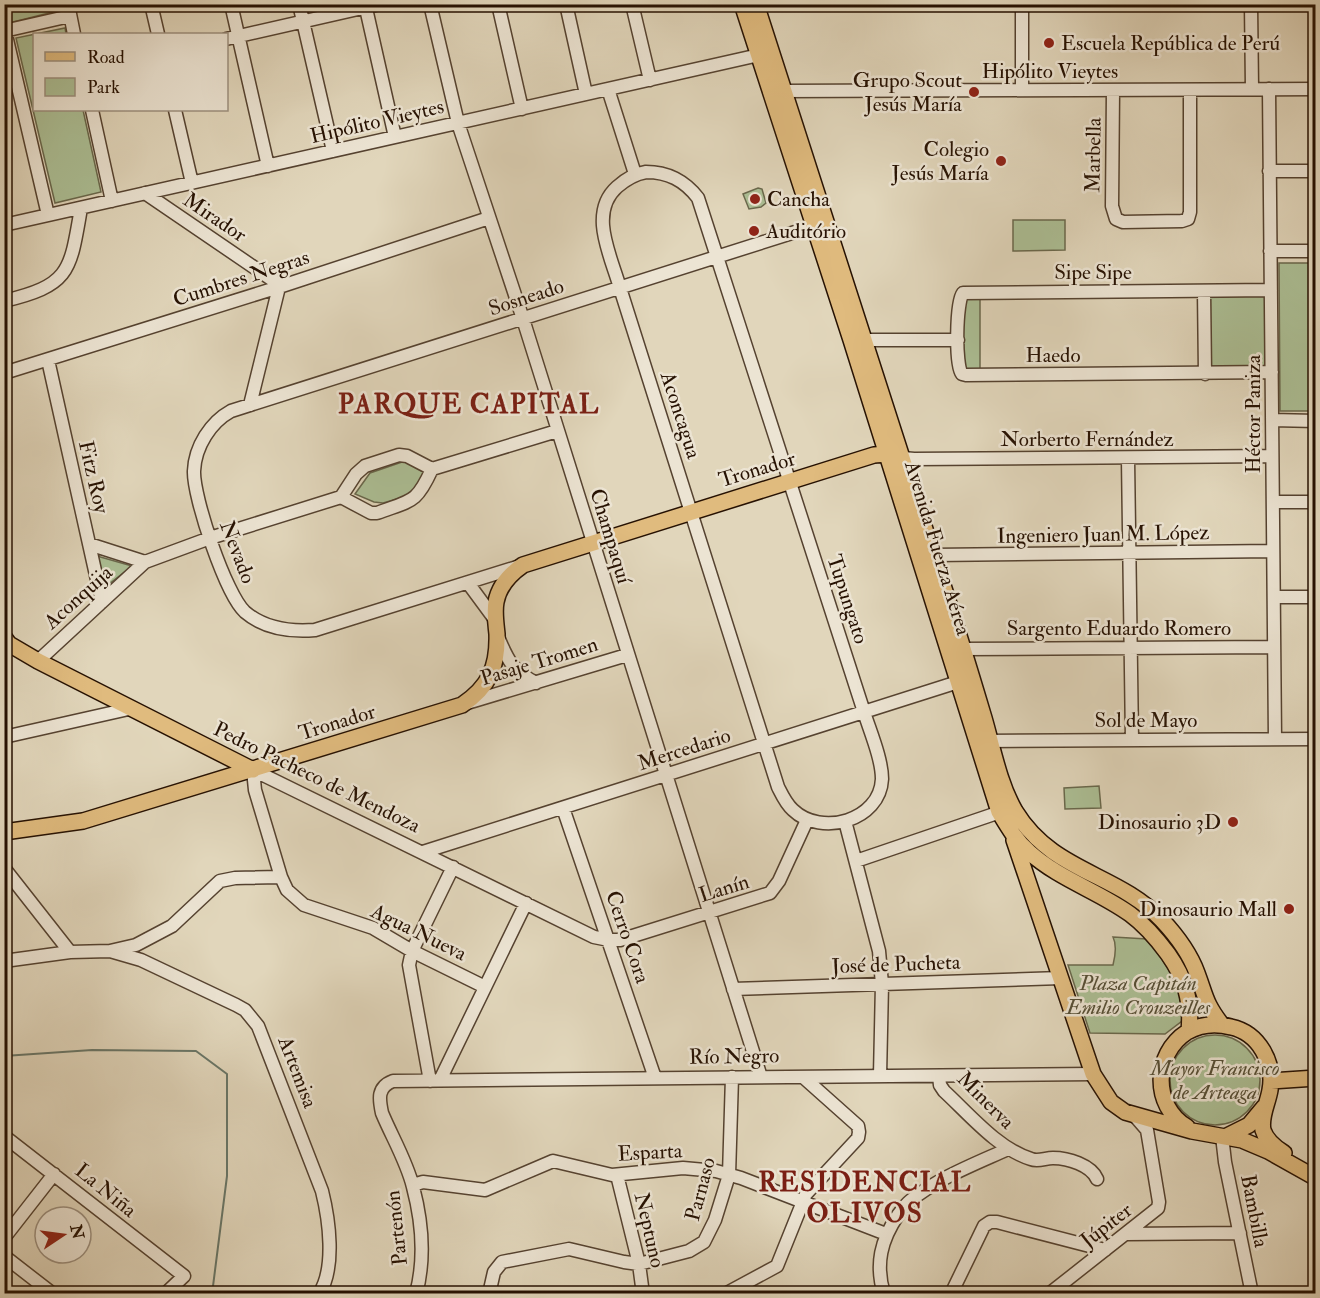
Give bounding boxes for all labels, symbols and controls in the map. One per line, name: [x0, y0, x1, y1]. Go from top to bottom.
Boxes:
place label: Escuela República de Perú: [1061, 30, 1280, 57]
legend: [33, 33, 228, 111]
marker: Escuela República de Perú: [1042, 36, 1056, 50]
text: Road: [87, 46, 125, 69]
street label: Hipólito Vieytes: [982, 58, 1118, 85]
place label: Grupo Scout Jesús María: [853, 67, 962, 118]
text: Park: [87, 76, 120, 99]
marker: Grupo Scout Jesús María: [967, 85, 981, 99]
street label: Hipólito Vieytes: [308, 93, 447, 150]
street label: Marbella: [1079, 117, 1108, 193]
place label: Colegio Jesús María: [891, 136, 989, 187]
marker: Colegio Jesús María: [994, 154, 1008, 168]
street label: Mirador: [178, 186, 252, 248]
place label: Cancha: [767, 186, 830, 213]
marker: Cancha: [748, 192, 762, 206]
place label: Auditório: [765, 218, 846, 245]
marker: Auditório: [747, 224, 761, 238]
street label: Cumbres Negras: [170, 244, 313, 313]
street label: Sipe Sipe: [1054, 259, 1132, 286]
street label: Sosneado: [485, 273, 567, 322]
street label: Haedo: [1025, 342, 1081, 369]
street label: Héctor Paniza: [1240, 354, 1267, 473]
street label: Aconcagua: [654, 367, 707, 462]
district label: PARQUE CAPITAL: [338, 388, 600, 421]
street label: Norberto Fernández: [1000, 426, 1174, 453]
street label: Fitz Roy: [72, 438, 115, 517]
street label: Tronador: [715, 445, 799, 494]
street label: Avenida Fuerza Aérea: [898, 457, 977, 639]
street label: Champaquí: [583, 485, 638, 588]
street label: Nevado: [213, 517, 262, 587]
street label: Ingeniero Juan M. López: [997, 519, 1209, 550]
street label: Tupungato: [820, 551, 875, 647]
street label: Aconquija: [38, 559, 119, 636]
street label: Sargento Eduardo Romero: [1007, 615, 1231, 642]
street label: Pasaje Tromen: [477, 631, 601, 692]
street label: Tronador: [295, 698, 379, 747]
street label: Sol de Mayo: [1095, 707, 1197, 734]
street label: Pedro Pacheco de Mendoza: [209, 716, 425, 840]
street label: Mercedario: [634, 722, 734, 777]
place label: Dinosaurio 3D: [1098, 809, 1221, 836]
marker: Dinosaurio 3D: [1226, 815, 1240, 829]
street label: Lanín: [696, 868, 753, 909]
street label: Cerro Cora: [599, 887, 656, 987]
place label: Dinosaurio Mall: [1139, 896, 1278, 923]
street label: Agua Nueva: [366, 897, 471, 967]
marker: Dinosaurio Mall: [1282, 902, 1296, 916]
street label: José de Pucheta: [830, 949, 961, 980]
park label: Plaza Capitán Emilio Crouzeilles: [1064, 970, 1211, 1021]
street label: Artemisa: [271, 1032, 324, 1112]
street label: Río Negro: [689, 1042, 779, 1071]
park label: Mayor Francisco de Arteaga: [1149, 1055, 1279, 1106]
street label: Minerva: [951, 1066, 1021, 1135]
street label: Esparta: [617, 1137, 683, 1168]
street label: Parnaso: [679, 1154, 722, 1224]
street label: La Niña: [69, 1157, 142, 1224]
district label: RESIDENCIAL OLIVOS: [758, 1166, 972, 1230]
street label: Bambilla: [1234, 1172, 1275, 1250]
street label: Partenón: [379, 1189, 414, 1267]
street label: Neptuno: [628, 1190, 671, 1270]
street label: Júpiter: [1074, 1197, 1138, 1255]
north arrow: [33, 1205, 93, 1265]
text: N: [65, 1222, 88, 1242]

